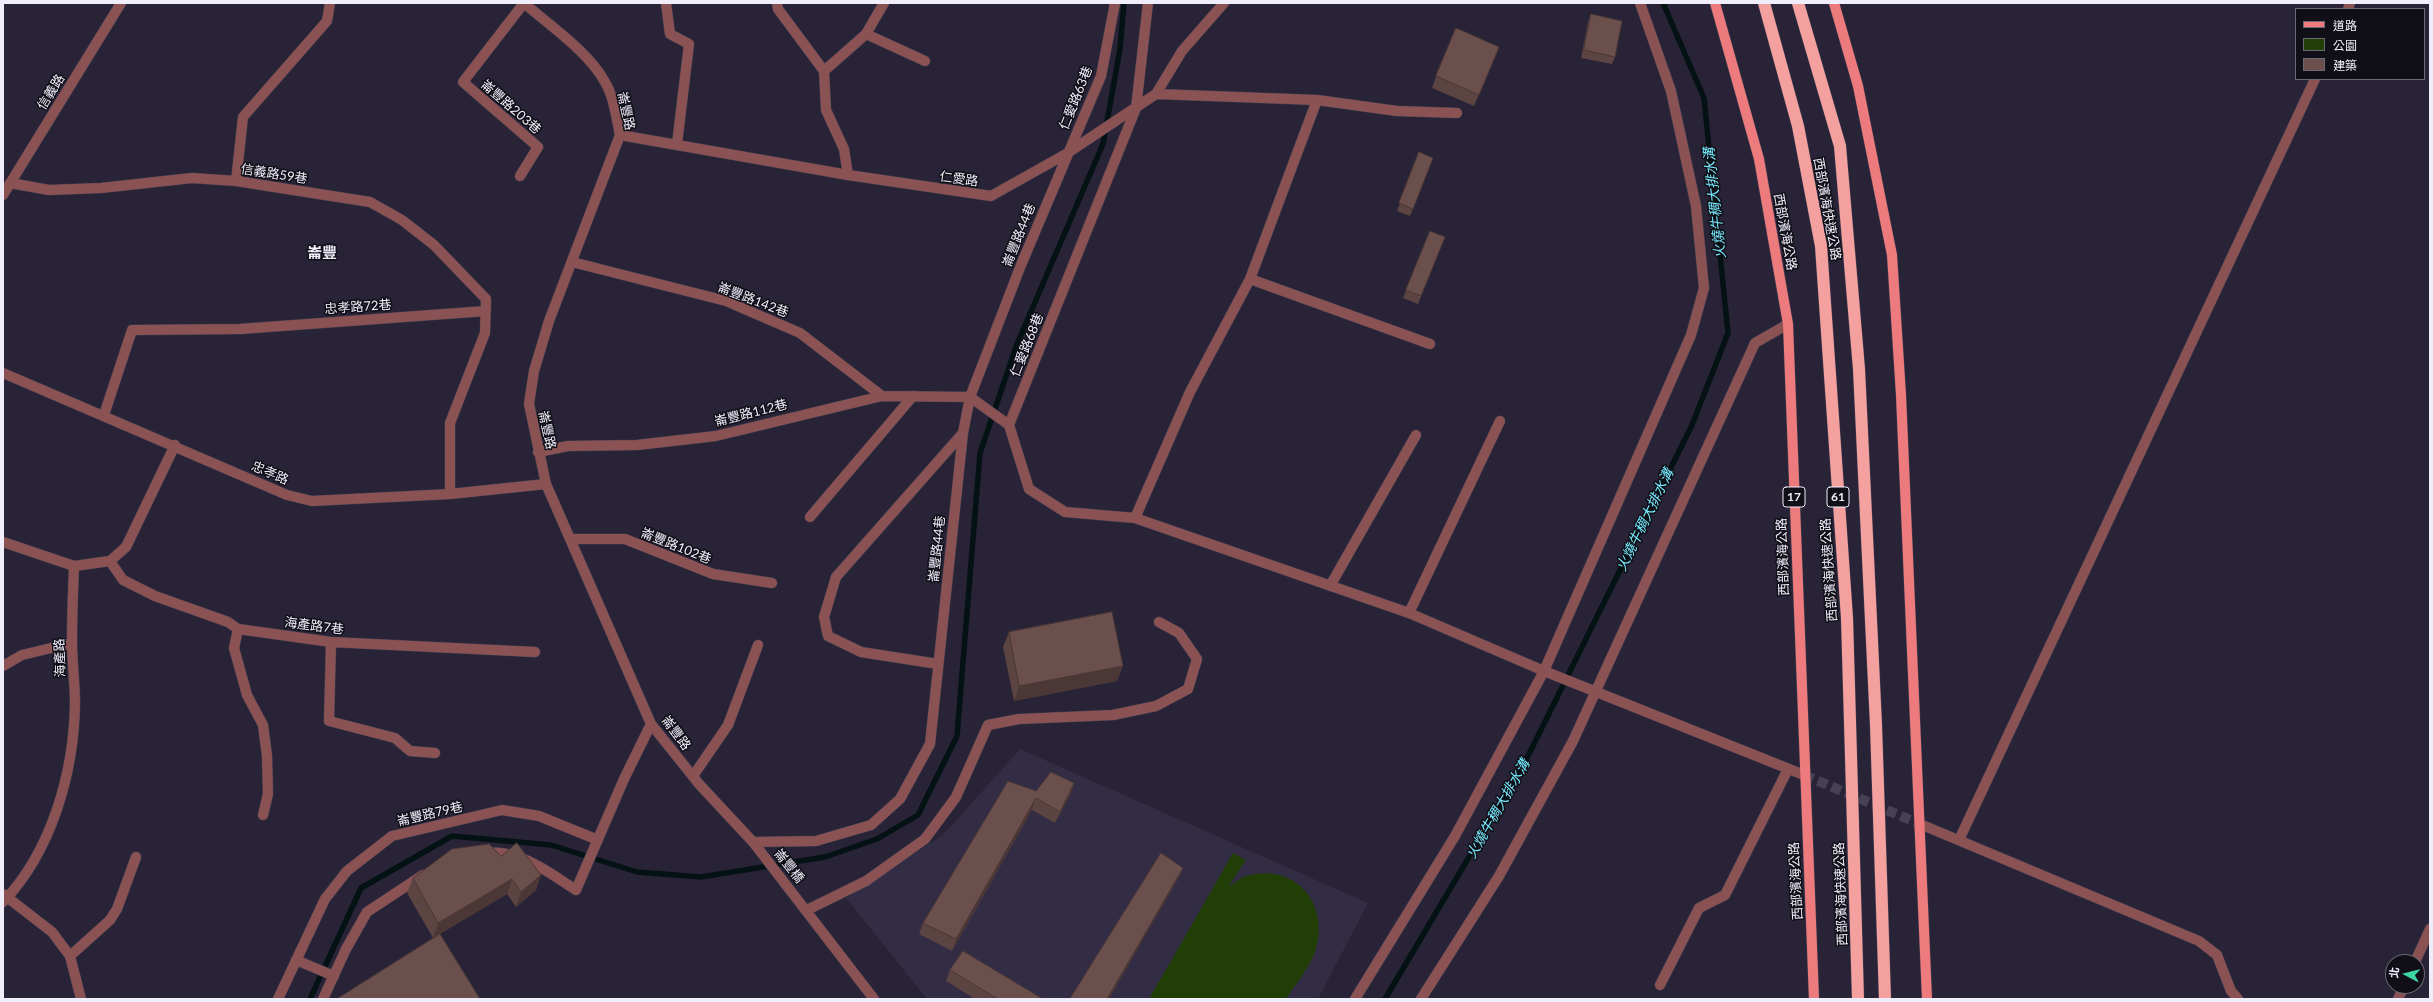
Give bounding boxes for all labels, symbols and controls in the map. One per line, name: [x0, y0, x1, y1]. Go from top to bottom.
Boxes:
legend: [2295, 8, 2425, 80]
text: 道路: [2333, 18, 2357, 33]
text: 公園: [2333, 38, 2357, 53]
text: 建築: [2333, 58, 2357, 73]
street label: 仁愛路63巷: [1056, 64, 1096, 132]
street label: 信義路: [34, 71, 68, 113]
street label: 崙豐路203巷: [478, 77, 544, 137]
street label: 崙豐路: [614, 90, 638, 132]
water label: 火燒牛稠大排水溝: [1701, 146, 1729, 260]
street label: 西部濱海快速公路: [1810, 156, 1844, 262]
street label: 信義路59巷: [240, 161, 308, 187]
street label: 仁愛路: [939, 169, 979, 189]
street label: 西部濱海公路: [1771, 192, 1799, 272]
street label: 崙豐路44巷: [999, 201, 1039, 269]
district label: 崙豐: [307, 244, 337, 262]
street label: 崙豐路142巷: [715, 279, 791, 321]
street label: 忠孝路72巷: [324, 297, 392, 317]
street label: 仁愛路68巷: [1007, 311, 1047, 379]
street label: 崙豐路112巷: [713, 396, 789, 430]
street label: 崙豐路: [535, 409, 559, 451]
street label: 忠孝路: [249, 458, 291, 488]
water label: 火燒牛稠大排水溝: [1613, 466, 1677, 574]
road number: 17: [1783, 487, 1805, 507]
road number: 61: [1827, 487, 1849, 507]
street label: 崙豐路44巷: [926, 515, 948, 583]
street label: 西部濱海公路: [1774, 518, 1792, 596]
street label: 西部濱海快速公路: [1818, 518, 1840, 622]
street label: 崙豐路102巷: [638, 525, 714, 567]
street label: 海產路7巷: [284, 615, 344, 637]
street label: 海產路: [52, 638, 68, 678]
street label: 崙豐路: [658, 713, 694, 753]
water label: 火燒牛稠大排水溝: [1463, 756, 1533, 862]
street label: 崙豐路79巷: [396, 799, 464, 829]
street label: 西部濱海公路: [1786, 842, 1806, 920]
street label: 西部濱海快速公路: [1831, 842, 1851, 946]
street label: 崙豐橋: [771, 846, 807, 886]
north arrow: [2385, 954, 2425, 994]
text: 北: [2386, 966, 2401, 979]

